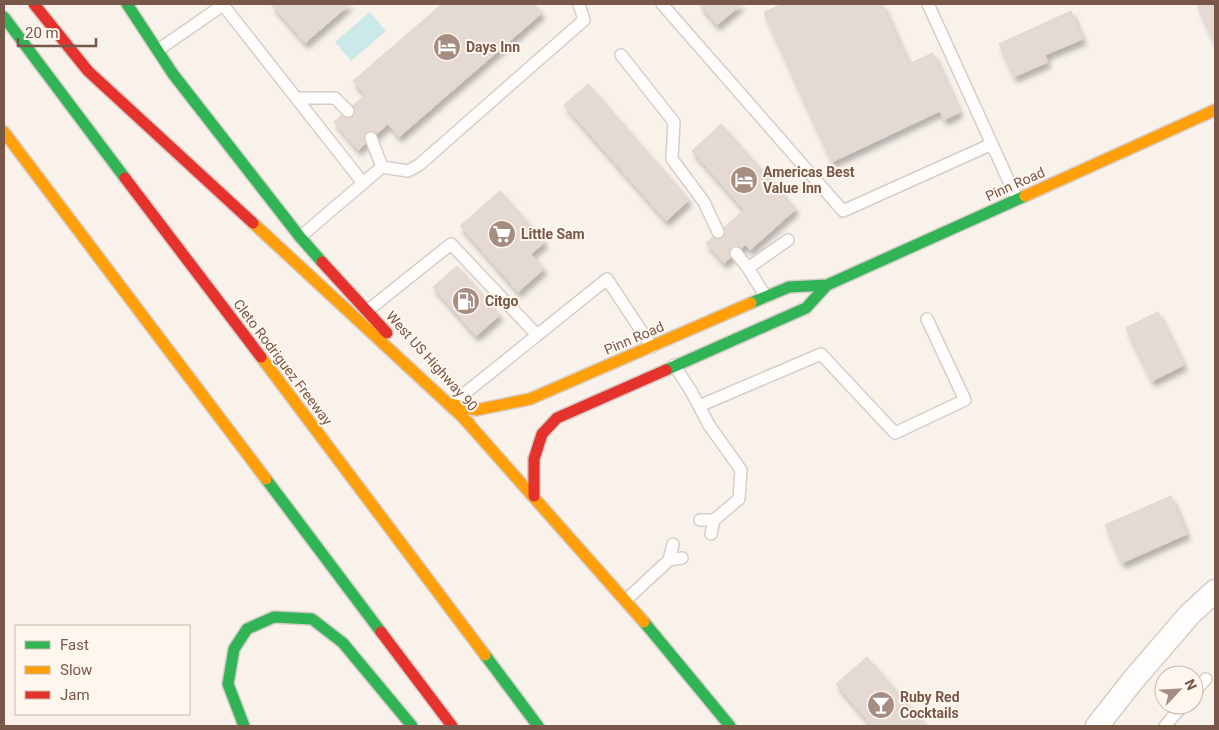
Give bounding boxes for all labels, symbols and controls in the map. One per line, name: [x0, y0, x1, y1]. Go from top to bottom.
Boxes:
scale bar: [18, 15, 95, 47]
text: 20 m: [25, 24, 59, 42]
hotel icon: Days Inn: [432, 32, 462, 62]
place label: Days Inn: [466, 39, 520, 55]
place label: Americas Best Value Inn: [763, 164, 855, 196]
street label: Pinn Road: [983, 164, 1047, 204]
hotel icon: Americas Best Value Inn: [729, 165, 759, 195]
supermarket icon: Little Sam: [487, 219, 517, 249]
place label: Little Sam: [521, 226, 585, 242]
fuel station icon: Citgo: [451, 286, 481, 316]
place label: Citgo: [485, 293, 519, 309]
street label: Cleto Rodriguez Freeway: [230, 296, 336, 428]
street label: West US Highway 90: [383, 308, 481, 414]
street label: Pinn Road: [602, 318, 666, 358]
legend: [15, 625, 190, 715]
text: Fast: [60, 636, 89, 654]
text: Slow: [60, 661, 92, 679]
north arrow: [1154, 665, 1204, 715]
text: N: [1181, 677, 1200, 692]
text: Jam: [60, 686, 90, 704]
place label: Ruby Red Cocktails: [900, 689, 960, 721]
bar icon: Ruby Red Cocktails: [866, 690, 896, 720]

